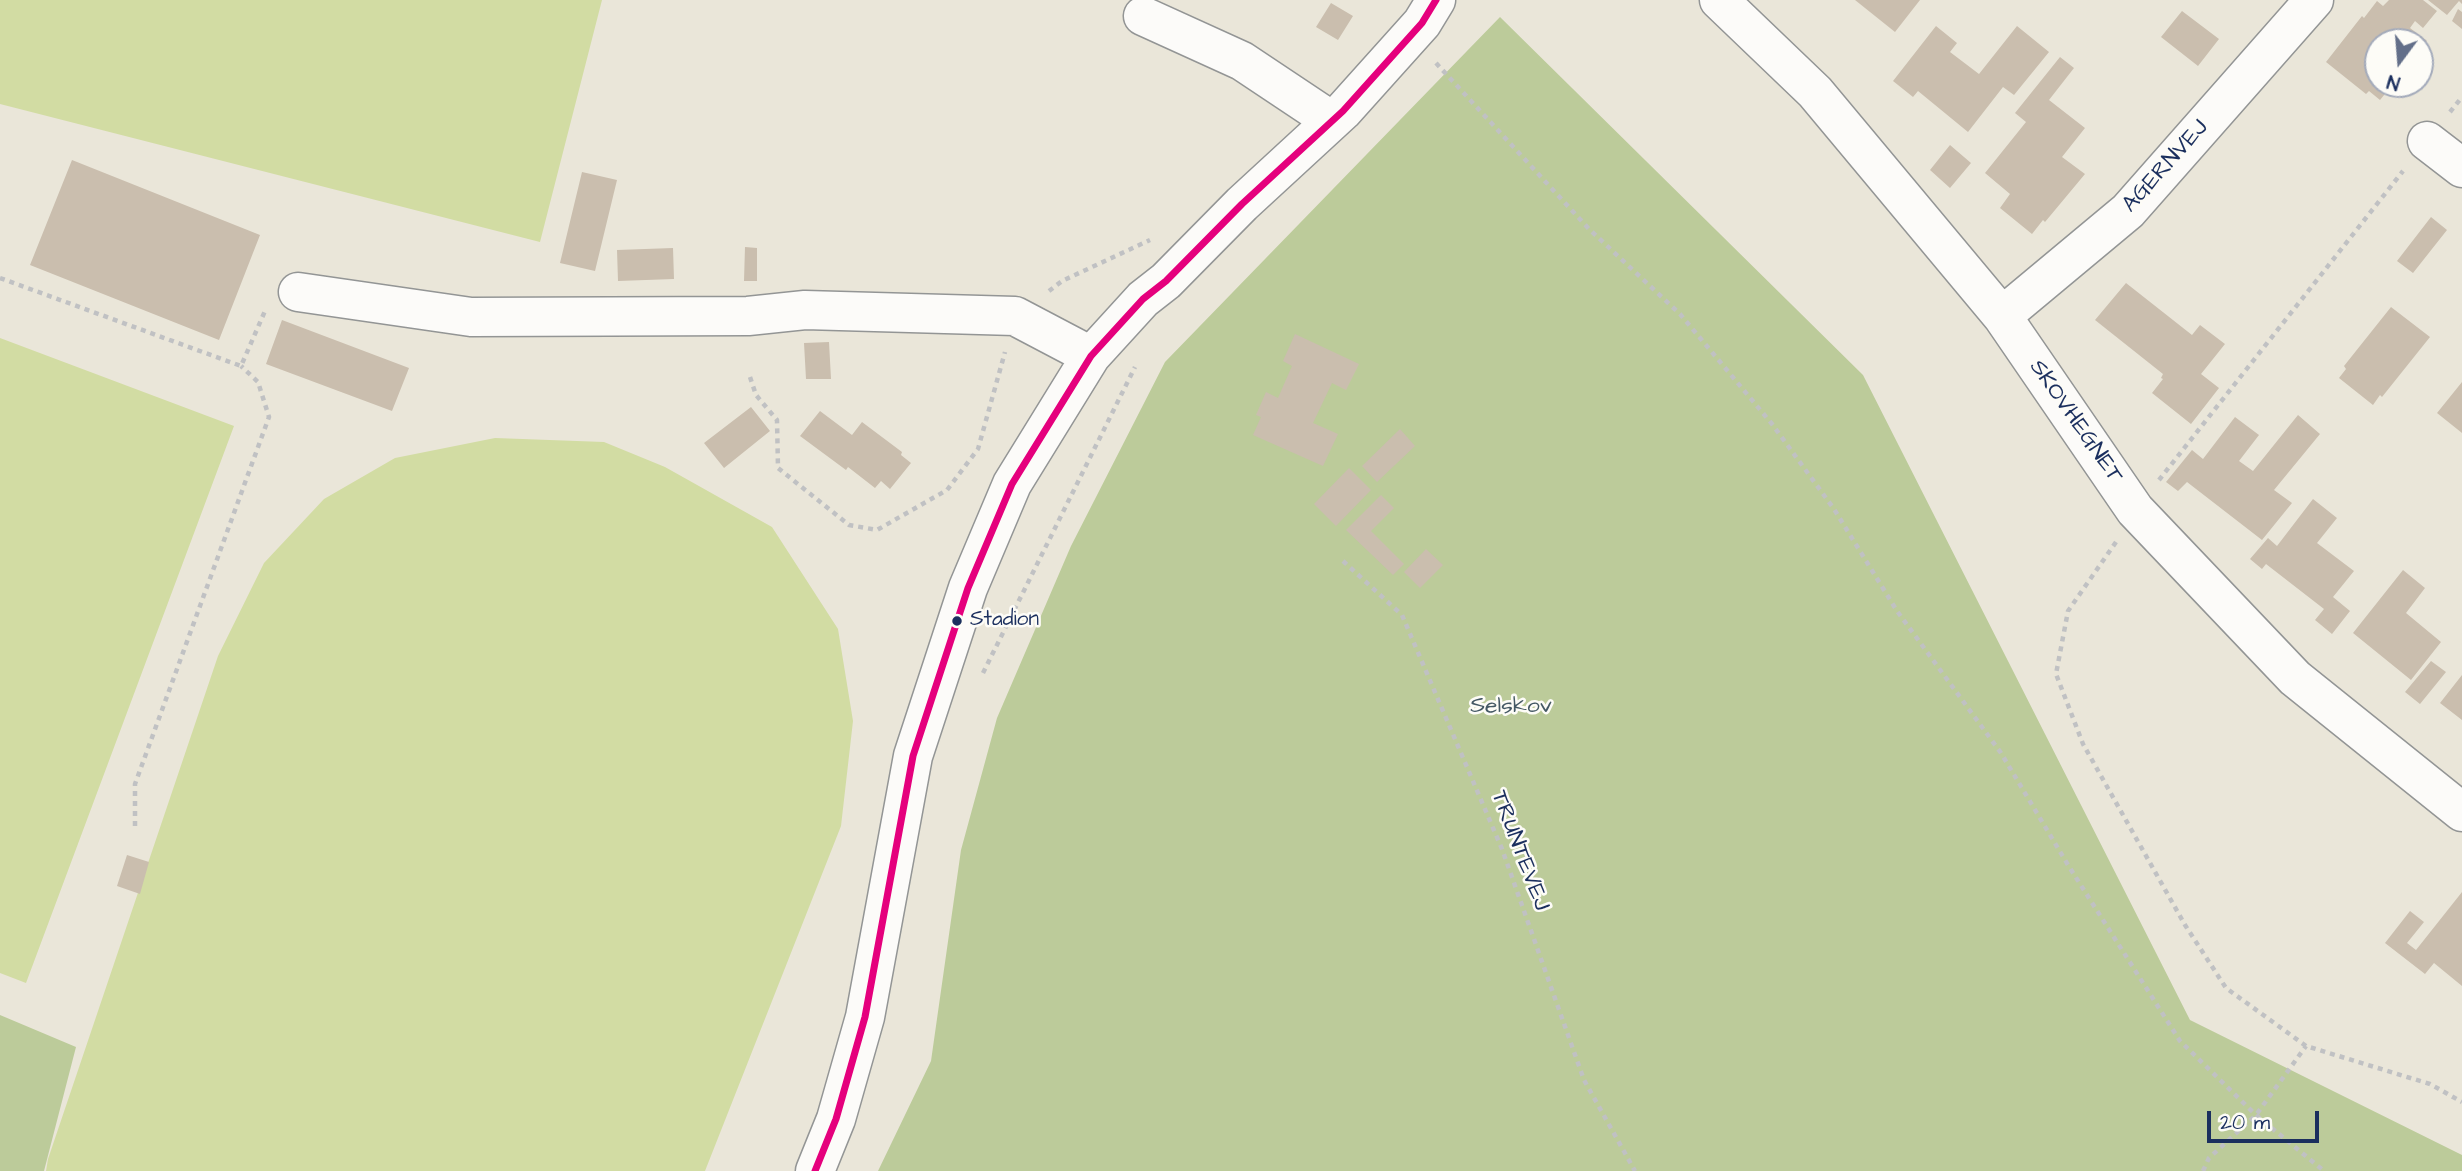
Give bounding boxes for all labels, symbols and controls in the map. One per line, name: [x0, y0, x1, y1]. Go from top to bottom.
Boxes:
north arrow: [2364, 28, 2434, 98]
text: N: [2384, 67, 2403, 96]
street label: AGERNVEJ: [2117, 115, 2215, 219]
street label: SKOVHEGNET: [2022, 355, 2128, 489]
place label: Stadion: [970, 608, 1039, 634]
marker: Stadion: [950, 614, 964, 628]
park label: Selskov: [1470, 693, 1552, 721]
street label: TRUNTEVEJ: [1484, 787, 1554, 915]
scale bar: [2210, 1098, 2322, 1142]
text: 20 m: [2220, 1108, 2270, 1137]

